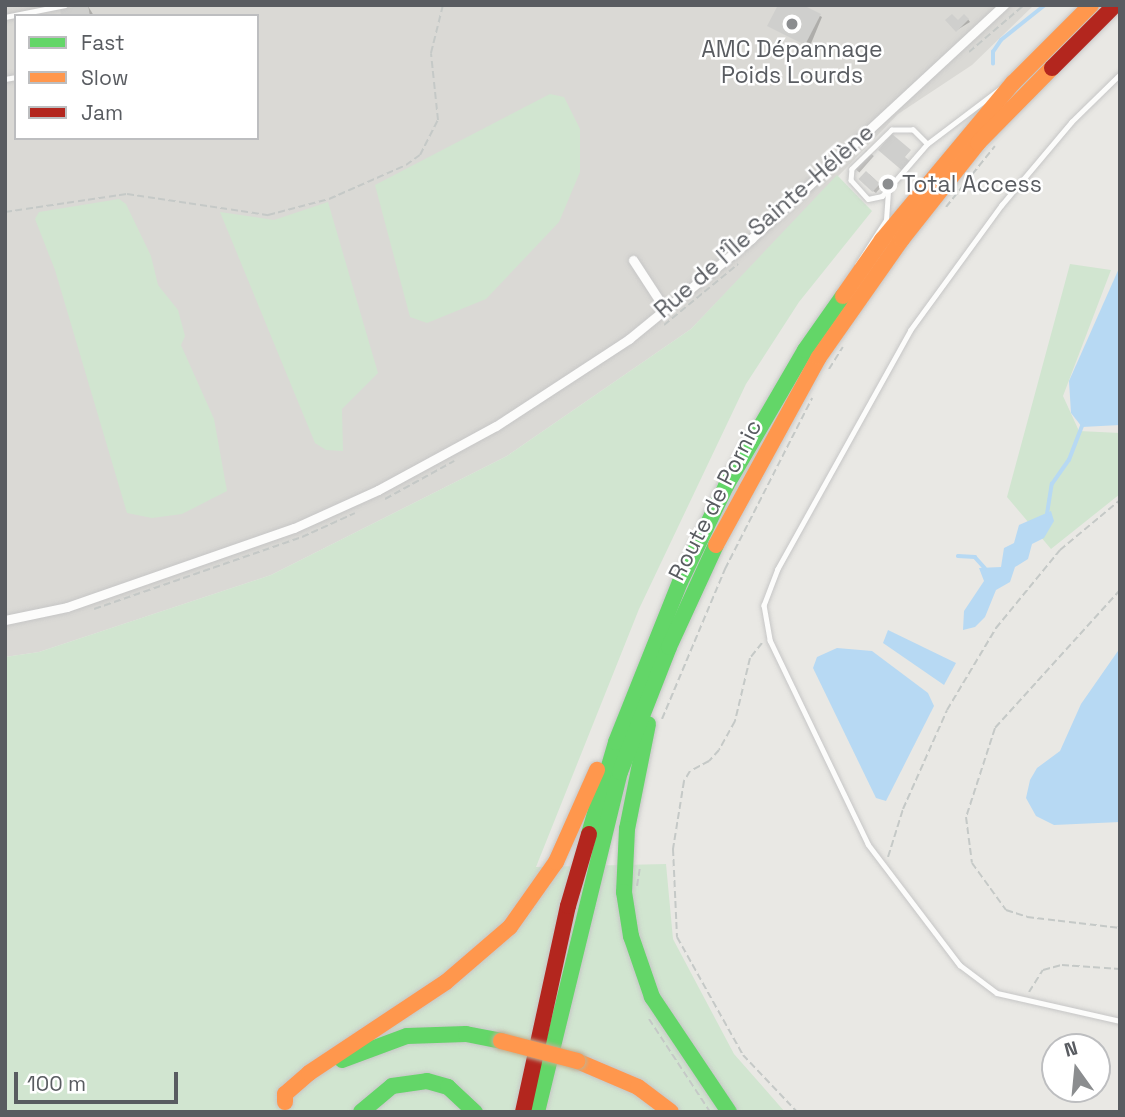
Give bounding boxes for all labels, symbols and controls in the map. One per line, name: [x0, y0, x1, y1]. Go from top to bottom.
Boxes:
legend: [14, 14, 259, 140]
marker: AMC Dépannage Poids Lourds: [784, 16, 800, 32]
text: Fast: [81, 29, 125, 56]
place label: AMC Dépannage Poids Lourds: [701, 35, 883, 89]
text: Slow: [81, 64, 129, 91]
text: Jam: [81, 99, 123, 126]
street label: Rue de l'Île Sainte-Hélène: [649, 118, 879, 324]
place label: Total Access: [902, 170, 1042, 198]
marker: Total Access: [880, 176, 896, 192]
street label: Route de Pornic: [663, 415, 767, 585]
north arrow: [1041, 1033, 1111, 1103]
text: N: [1062, 1035, 1080, 1063]
scale bar: [18, 1058, 182, 1102]
text: 100 m: [27, 1070, 86, 1097]

